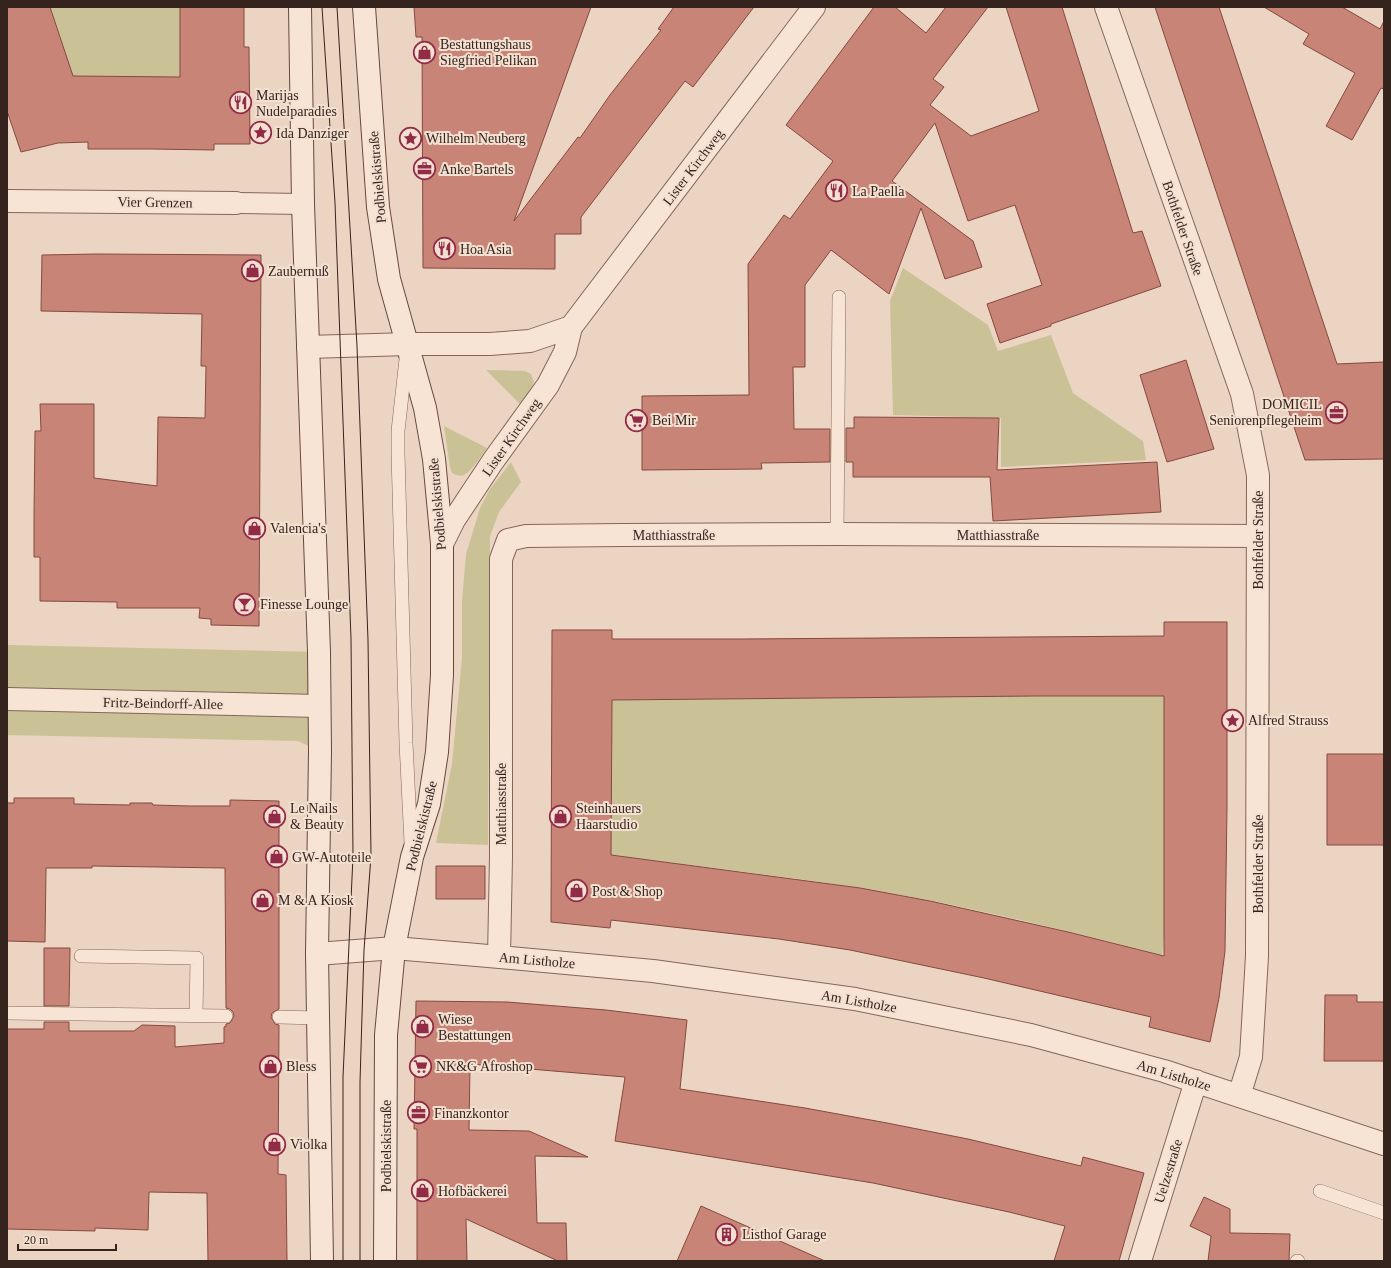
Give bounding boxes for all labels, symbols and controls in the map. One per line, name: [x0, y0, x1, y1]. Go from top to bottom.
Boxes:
place label: Bestattungshaus Siegfried Pelikan: [440, 37, 537, 68]
shop icon: Bestattungshaus Siegfried Pelikan: [412, 39, 438, 65]
place label: Marijas Nudelparadies: [256, 88, 337, 119]
restaurant icon: Marijas Nudelparadies: [227, 90, 253, 116]
place icon: Ida Danziger: [248, 120, 274, 146]
place icon: Wilhelm Neuberg: [397, 125, 423, 151]
place label: Ida Danziger: [276, 126, 349, 141]
street label: Lister Kirchweg: [660, 126, 727, 208]
street label: Podbielskistraße: [366, 130, 389, 224]
place label: Wilhelm Neuberg: [426, 131, 526, 146]
office icon: Anke Bartels: [411, 156, 437, 182]
place label: Anke Bartels: [440, 162, 513, 177]
restaurant icon: La Paella: [823, 178, 849, 204]
street label: Bothfelder Straße: [1159, 179, 1206, 277]
place label: La Paella: [852, 184, 905, 199]
street label: Vier Grenzen: [117, 194, 193, 211]
restaurant icon: Hoa Asia: [432, 236, 458, 262]
place label: Hoa Asia: [460, 242, 513, 257]
shop icon: Zaubernuß: [240, 258, 266, 284]
place label: Zaubernuß: [268, 264, 329, 279]
street label: Lister Kirchweg: [479, 396, 544, 479]
place label: DOMICIL Seniorenpflegeheim: [1209, 397, 1322, 428]
office icon: DOMICIL Seniorenpflegeheim: [1324, 399, 1350, 425]
supermarket icon: Bei Mir: [623, 407, 649, 433]
place label: Bei Mir: [652, 413, 696, 428]
street label: Podbielskistraße: [426, 457, 449, 551]
street label: Bothfelder Straße: [1251, 490, 1266, 590]
shop icon: Valencia's: [242, 515, 268, 541]
place label: Valencia's: [270, 521, 326, 536]
street label: Matthiasstraße: [633, 528, 715, 543]
street label: Matthiasstraße: [957, 528, 1039, 543]
bar icon: Finesse Lounge: [232, 591, 258, 617]
place label: Finesse Lounge: [260, 597, 348, 612]
street label: Fritz-Beindorff-Allee: [103, 695, 223, 712]
place icon: Alfred Strauss: [1220, 707, 1246, 733]
place label: Alfred Strauss: [1248, 713, 1329, 728]
street label: Matthiasstraße: [494, 763, 509, 845]
street label: Podbielskistraße: [403, 779, 440, 873]
place label: Le Nails & Beauty: [290, 801, 344, 832]
place label: Steinhauers Haarstudio: [576, 801, 641, 832]
shop icon: Le Nails & Beauty: [261, 803, 287, 829]
shop icon: Steinhauers Haarstudio: [547, 803, 573, 829]
street label: Bothfelder Straße: [1251, 814, 1266, 914]
shop icon: GW-Autoteile: [263, 844, 289, 870]
place label: GW-Autoteile: [292, 850, 371, 865]
shop icon: Post & Shop: [563, 878, 589, 904]
place label: Post & Shop: [592, 884, 663, 899]
shop icon: M & A Kiosk: [250, 887, 276, 913]
place label: M & A Kiosk: [278, 893, 354, 908]
street label: Am Listholze: [498, 950, 576, 971]
street label: Am Listholze: [820, 987, 898, 1016]
place label: Wiese Bestattungen: [438, 1012, 511, 1043]
shop icon: Wiese Bestattungen: [409, 1014, 435, 1040]
shop icon: Bless: [257, 1053, 283, 1079]
supermarket icon: NK&G Afroshop: [408, 1053, 434, 1079]
street label: Am Listholze: [1135, 1057, 1213, 1094]
place label: Bless: [286, 1059, 316, 1074]
place label: NK&G Afroshop: [436, 1059, 533, 1074]
street label: Podbielskistraße: [379, 1100, 394, 1192]
office icon: Finanzkontor: [406, 1100, 432, 1126]
place label: Finanzkontor: [434, 1106, 509, 1121]
shop icon: Violka: [261, 1131, 287, 1157]
place label: Violka: [290, 1137, 328, 1152]
street label: Uelzestraße: [1152, 1137, 1185, 1205]
shop icon: Hofbäckerei: [410, 1178, 436, 1204]
place label: Hofbäckerei: [438, 1184, 507, 1199]
building icon: Listhof Garage: [713, 1221, 739, 1247]
scale bar: [18, 1226, 116, 1252]
place label: Listhof Garage: [742, 1227, 826, 1242]
text: 20 m: [24, 1233, 49, 1247]

